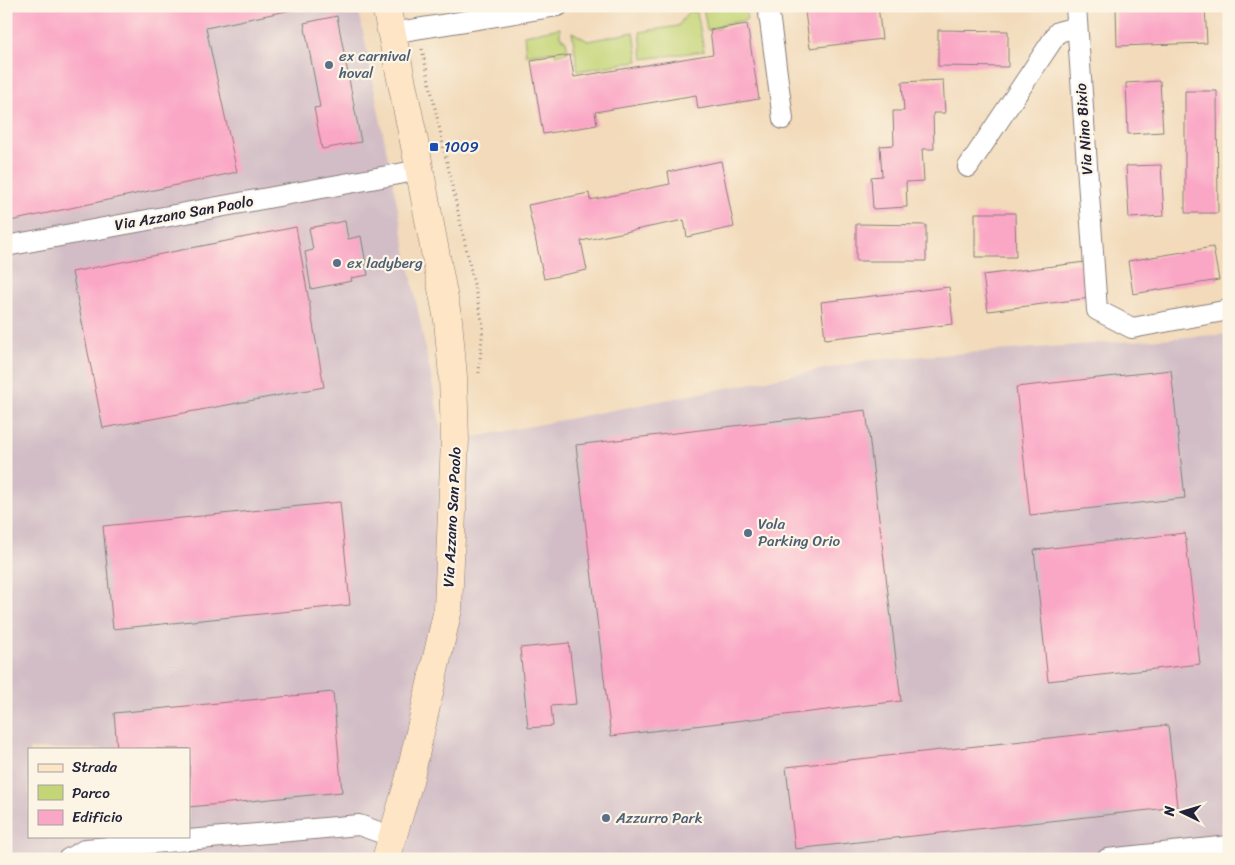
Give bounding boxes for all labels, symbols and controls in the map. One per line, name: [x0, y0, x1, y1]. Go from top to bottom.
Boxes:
place label: ex carnival hoval: [338, 43, 411, 86]
marker: ex carnival hoval: [323, 59, 335, 71]
street label: Via Nino Bixio: [1068, 82, 1100, 176]
place label: 1009: [444, 134, 479, 160]
marker: 1009: [428, 141, 440, 153]
street label: Via Azzano San Paolo: [113, 188, 256, 238]
place label: ex ladyberg: [347, 250, 423, 276]
marker: ex ladyberg: [331, 257, 343, 269]
street label: Via Azzano San Paolo: [435, 446, 469, 588]
place label: Vola Parking Orio: [758, 511, 841, 554]
marker: Vola Parking Orio: [742, 527, 754, 539]
legend: [28, 748, 190, 838]
text: Strada: [72, 754, 118, 780]
text: Parco: [72, 780, 110, 806]
north arrow: [1158, 788, 1208, 838]
text: Edificio: [72, 804, 123, 830]
place label: Azzurro Park: [615, 805, 703, 831]
text: N: [1157, 805, 1182, 818]
marker: Azzurro Park: [600, 812, 612, 824]

